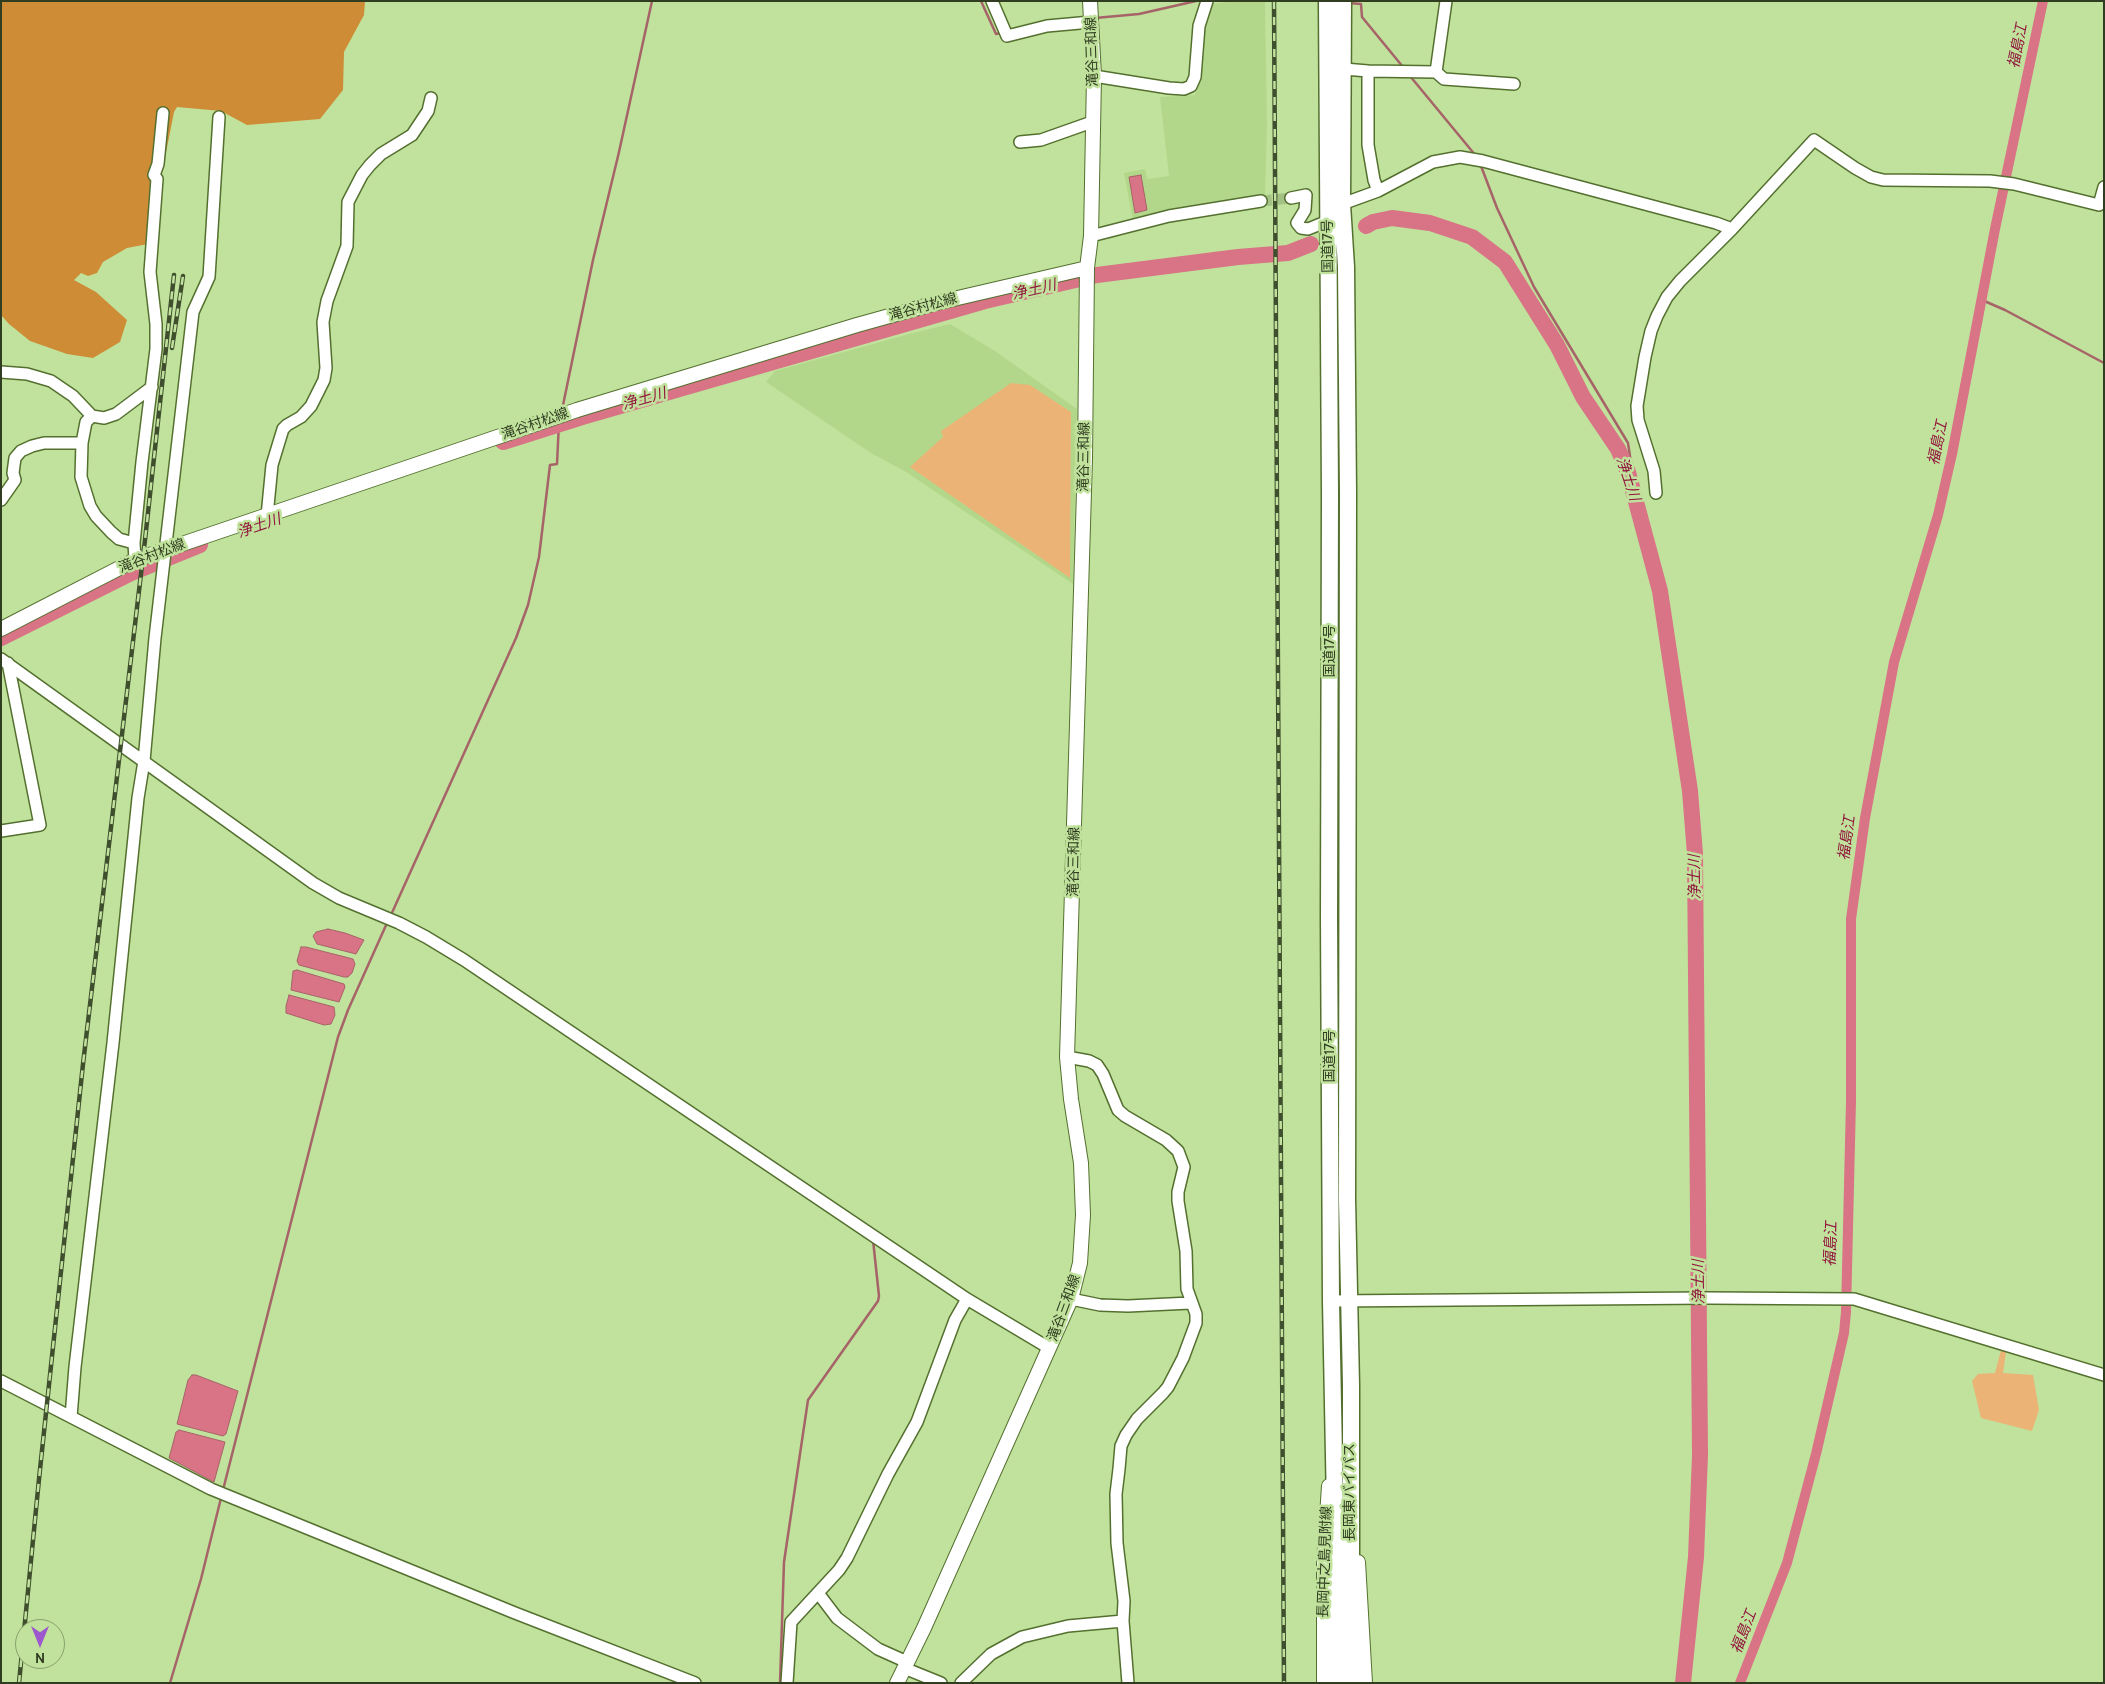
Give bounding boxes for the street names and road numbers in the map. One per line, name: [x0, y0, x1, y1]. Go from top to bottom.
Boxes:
street label: 滝谷三和線: [1082, 17, 1102, 87]
street label: 国道17号: [1319, 219, 1337, 273]
street label: 滝谷村松線: [887, 290, 959, 324]
street label: 滝谷村松線: [499, 405, 571, 443]
street label: 滝谷三和線: [1075, 422, 1093, 492]
street label: 滝谷村松線: [116, 536, 188, 576]
street label: 国道17号: [1322, 624, 1338, 678]
street label: 滝谷三和線: [1065, 827, 1083, 897]
street label: 国道17号: [1322, 1029, 1338, 1083]
street label: 滝谷三和線: [1044, 1272, 1084, 1344]
street label: 長岡東バイパス: [1342, 1443, 1358, 1541]
street label: 長岡中之島見附線: [1315, 1506, 1335, 1618]

